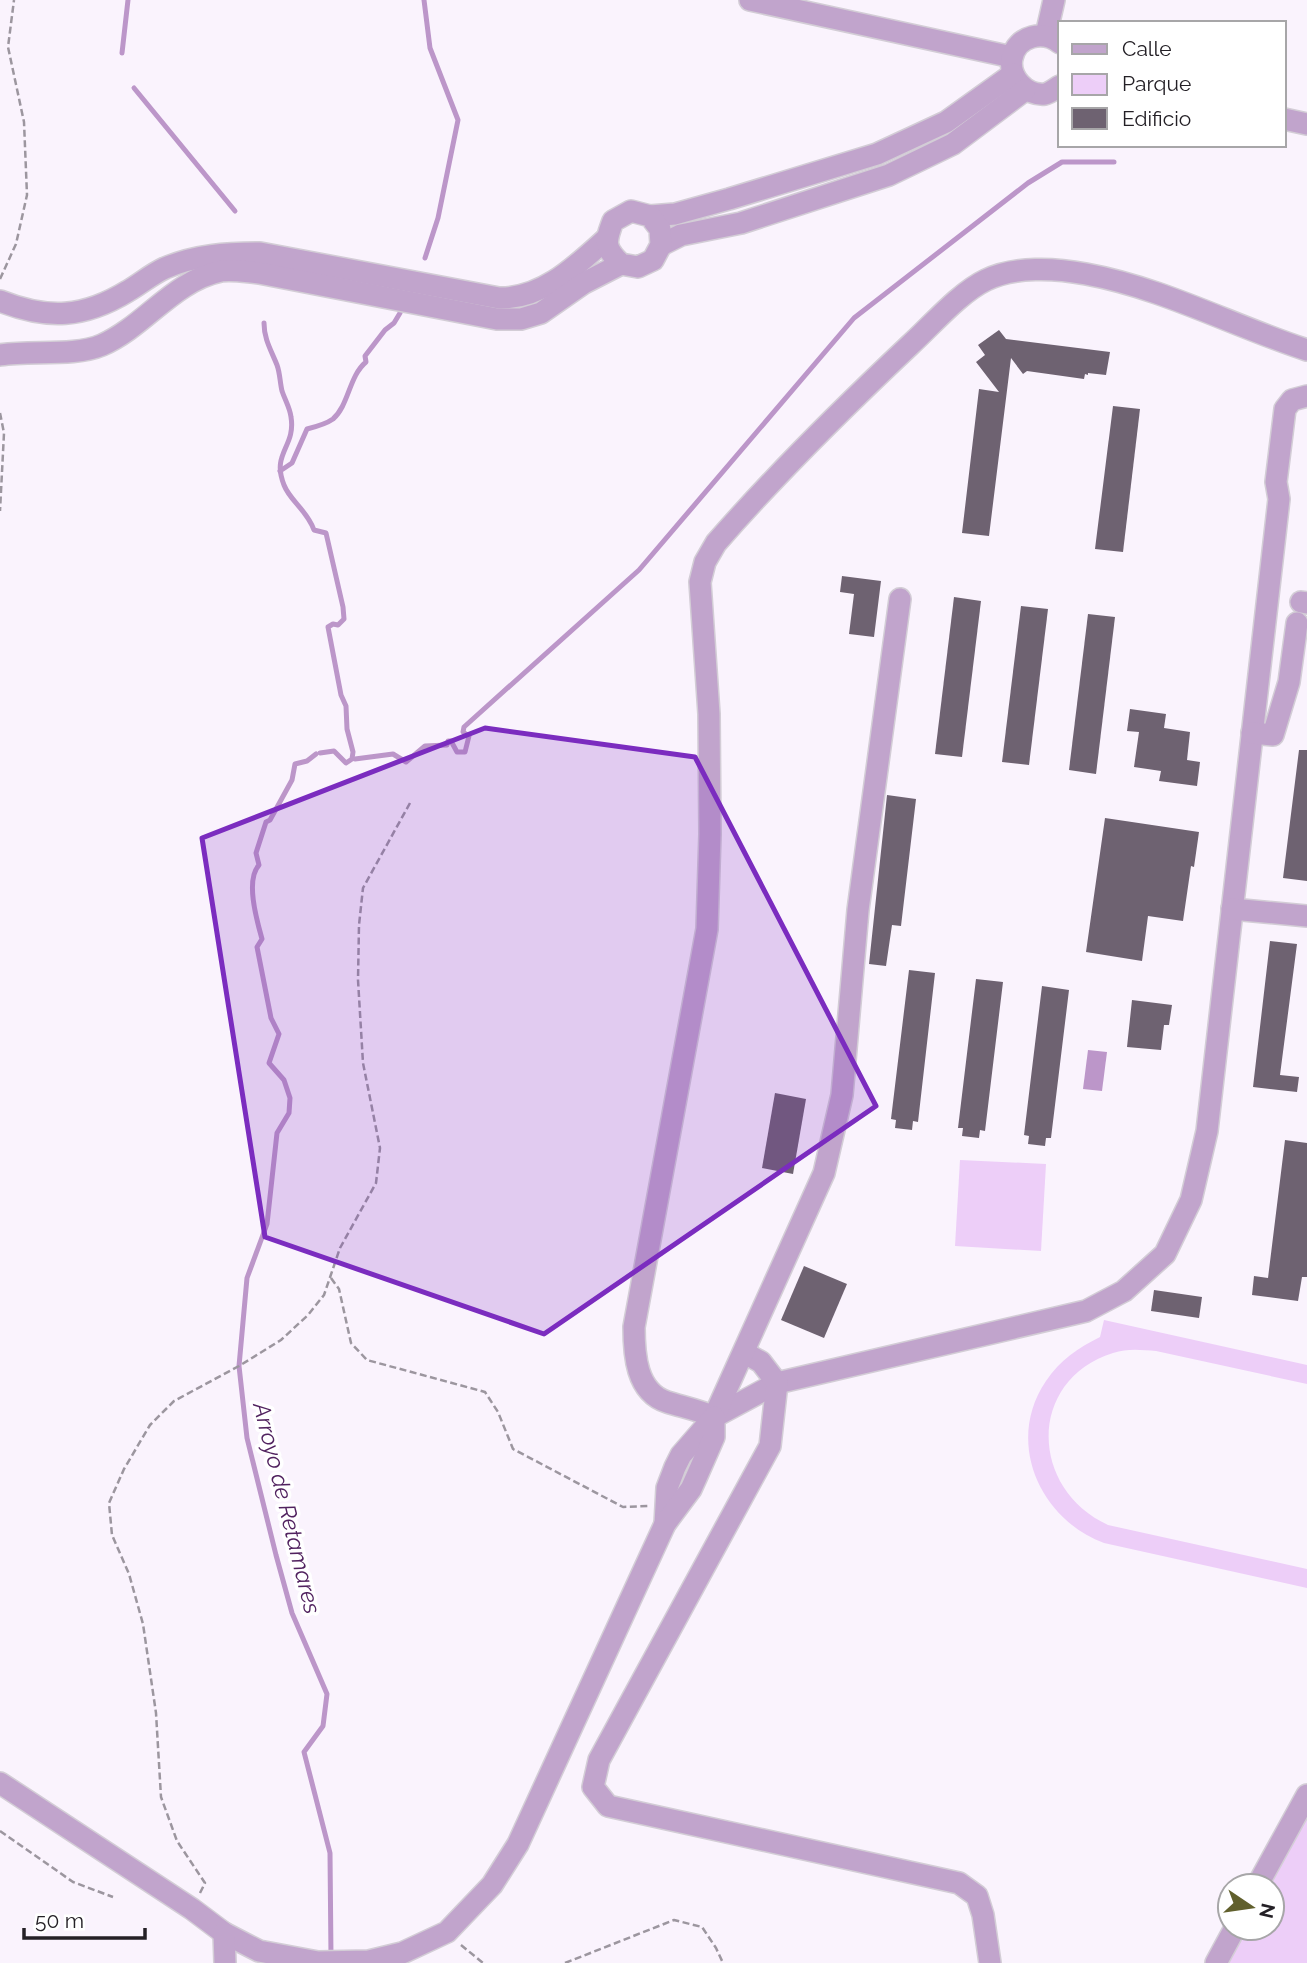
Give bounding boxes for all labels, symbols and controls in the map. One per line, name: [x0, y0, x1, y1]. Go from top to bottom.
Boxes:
legend: [1058, 21, 1286, 147]
text: Calle: [1122, 36, 1172, 61]
text: Parque: [1122, 71, 1191, 96]
text: Edificio: [1122, 106, 1191, 131]
water label: Arroyo de Retamares: [248, 1398, 327, 1617]
north arrow: [1216, 1872, 1286, 1942]
scale bar: [24, 1896, 145, 1940]
text: N: [1255, 1901, 1280, 1920]
text: 50 m: [35, 1908, 84, 1933]

